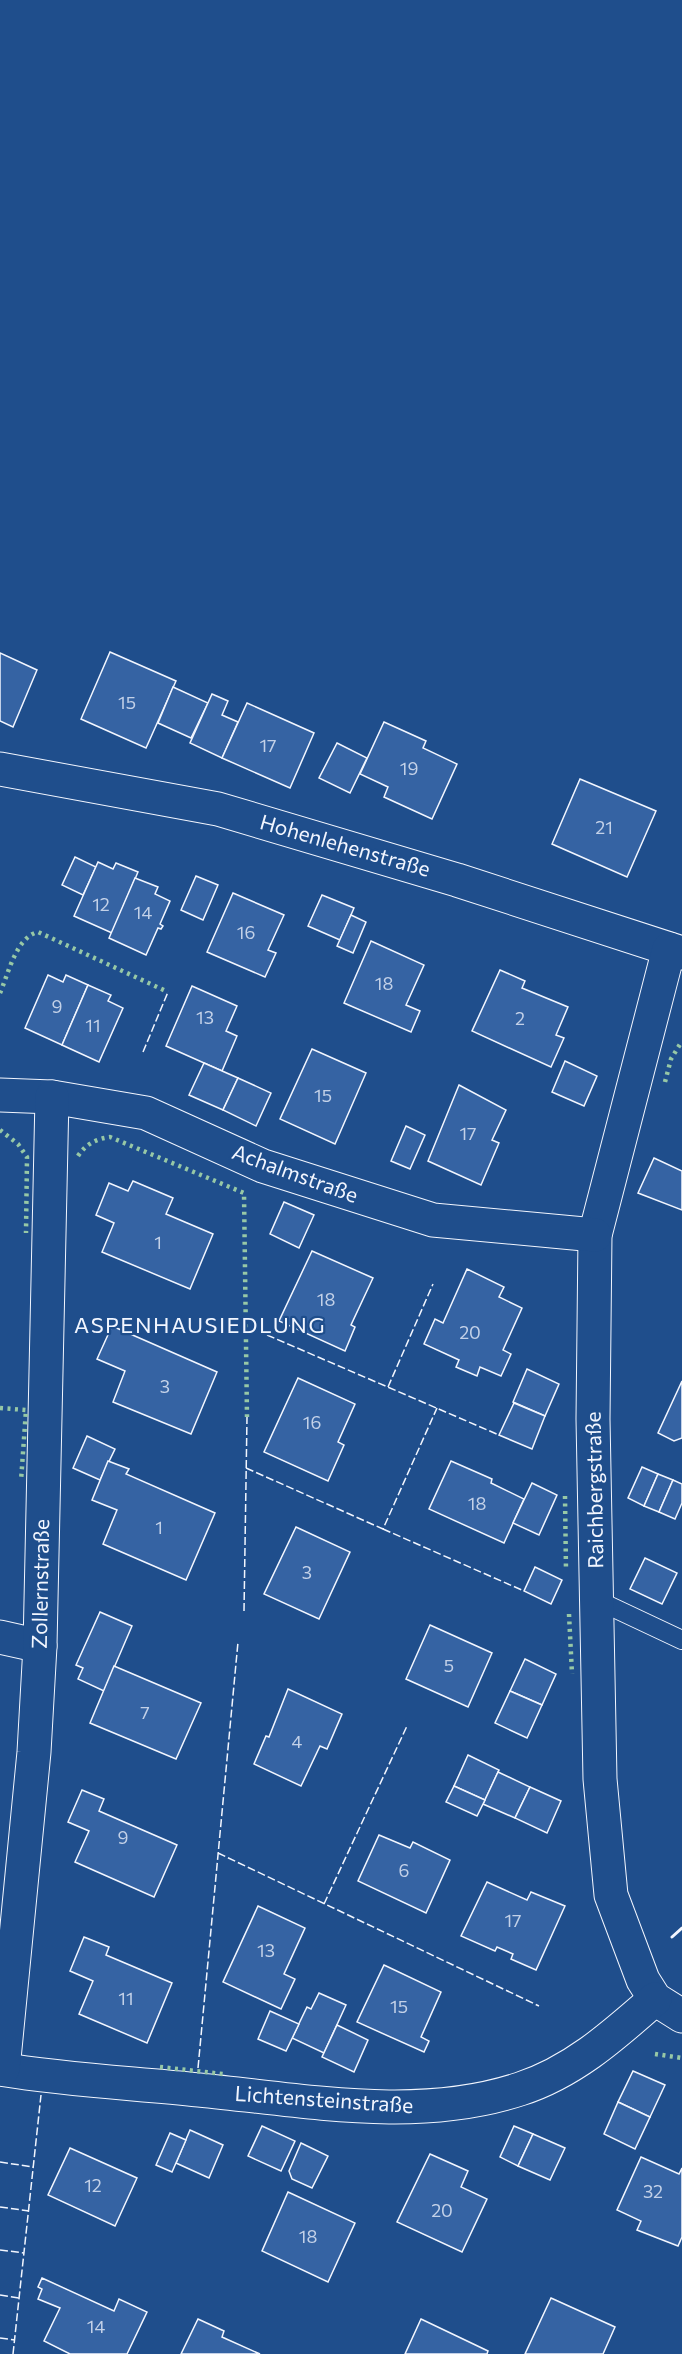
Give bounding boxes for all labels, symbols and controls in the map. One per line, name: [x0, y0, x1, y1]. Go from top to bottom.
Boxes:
house number: 15: [118, 691, 136, 713]
house number: 17: [259, 734, 277, 756]
house number: 19: [400, 757, 418, 779]
street label: Hohenlehenstraße: [257, 808, 433, 881]
house number: 21: [595, 816, 613, 838]
house number: 12: [92, 893, 110, 915]
house number: 14: [134, 901, 152, 923]
house number: 16: [237, 921, 255, 943]
house number: 18: [375, 972, 393, 994]
house number: 9: [52, 995, 62, 1017]
house number: 13: [196, 1006, 214, 1028]
house number: 2: [515, 1007, 525, 1029]
house number: 11: [85, 1014, 101, 1036]
house number: 15: [314, 1084, 332, 1106]
house number: 17: [459, 1122, 477, 1144]
street label: Achalmstraße: [229, 1138, 362, 1207]
house number: 1: [154, 1231, 162, 1253]
house number: 18: [317, 1288, 335, 1310]
district label: ASPENHAUSIEDLUNG: [74, 1311, 326, 1338]
house number: 20: [459, 1321, 481, 1343]
house number: 3: [160, 1375, 170, 1397]
house number: 16: [303, 1411, 321, 1433]
street label: Raichbergstraße: [580, 1411, 607, 1569]
house number: 18: [468, 1492, 486, 1514]
house number: 1: [155, 1516, 163, 1538]
street label: Zollernstraße: [26, 1519, 53, 1649]
house number: 3: [302, 1561, 312, 1583]
house number: 5: [444, 1654, 454, 1676]
house number: 7: [140, 1701, 150, 1723]
house number: 4: [292, 1730, 303, 1752]
house number: 9: [118, 1826, 128, 1848]
house number: 6: [399, 1859, 409, 1881]
house number: 17: [504, 1909, 522, 1931]
house number: 13: [257, 1939, 275, 1961]
house number: 11: [118, 1987, 134, 2009]
house number: 15: [390, 1995, 408, 2017]
street label: Lichtensteinstraße: [234, 2080, 414, 2117]
house number: 12: [84, 2174, 102, 2196]
house number: 32: [643, 2180, 663, 2202]
house number: 20: [431, 2199, 453, 2221]
house number: 18: [299, 2225, 317, 2247]
house number: 14: [87, 2315, 105, 2337]

